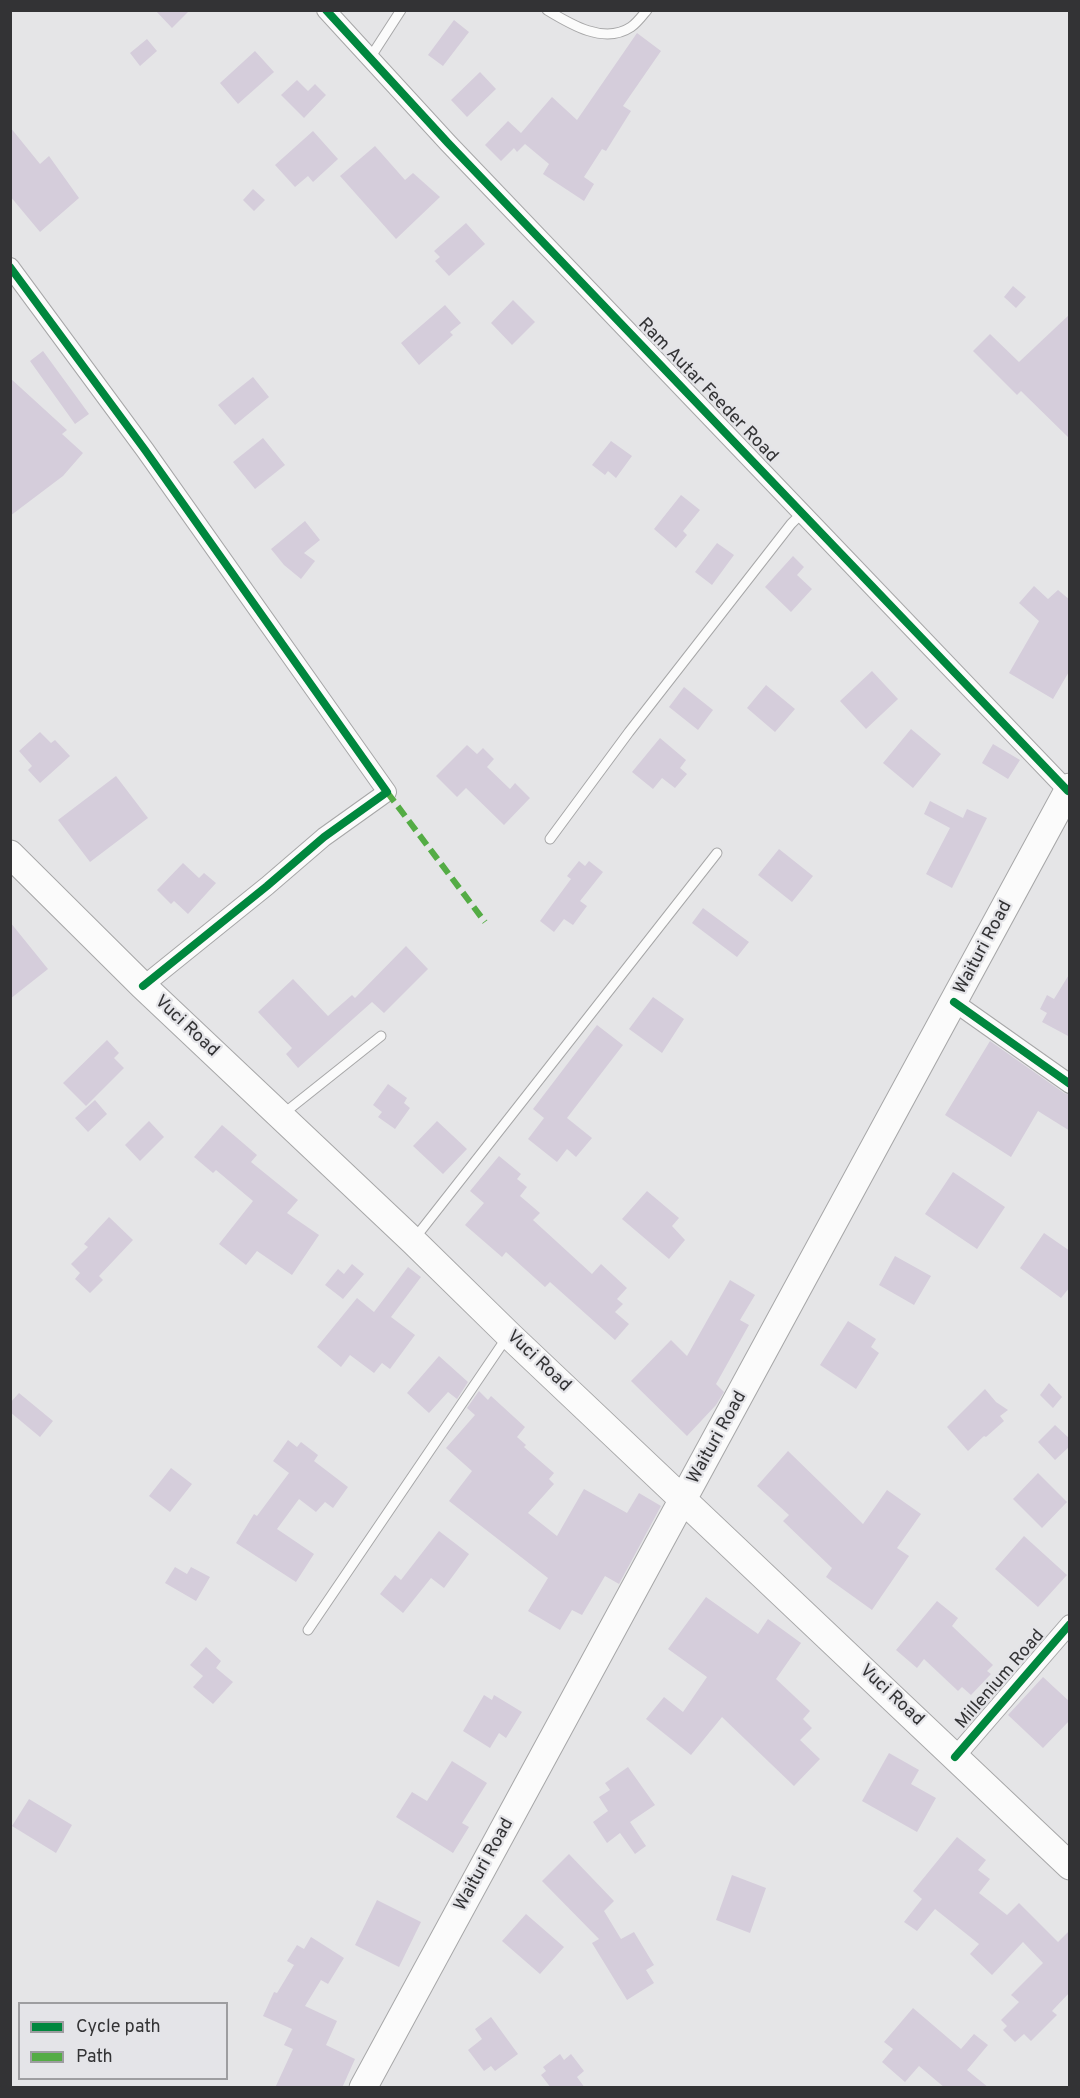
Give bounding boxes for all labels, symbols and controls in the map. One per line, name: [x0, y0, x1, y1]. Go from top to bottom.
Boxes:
street label: Ram Autar Feeder Road: [632, 314, 782, 468]
street label: Waituri Road: [950, 898, 1018, 998]
street label: Vuci Road: [149, 992, 223, 1062]
street label: Vuci Road: [501, 1327, 575, 1397]
street label: Waituri Road: [684, 1388, 752, 1488]
street label: Millenium Road: [952, 1626, 1050, 1734]
street label: Vuci Road: [854, 1661, 928, 1731]
street label: Waituri Road: [451, 1815, 519, 1915]
legend: [18, 2002, 228, 2080]
text: Cycle path: [76, 2016, 161, 2039]
text: Path: [76, 2046, 113, 2069]

